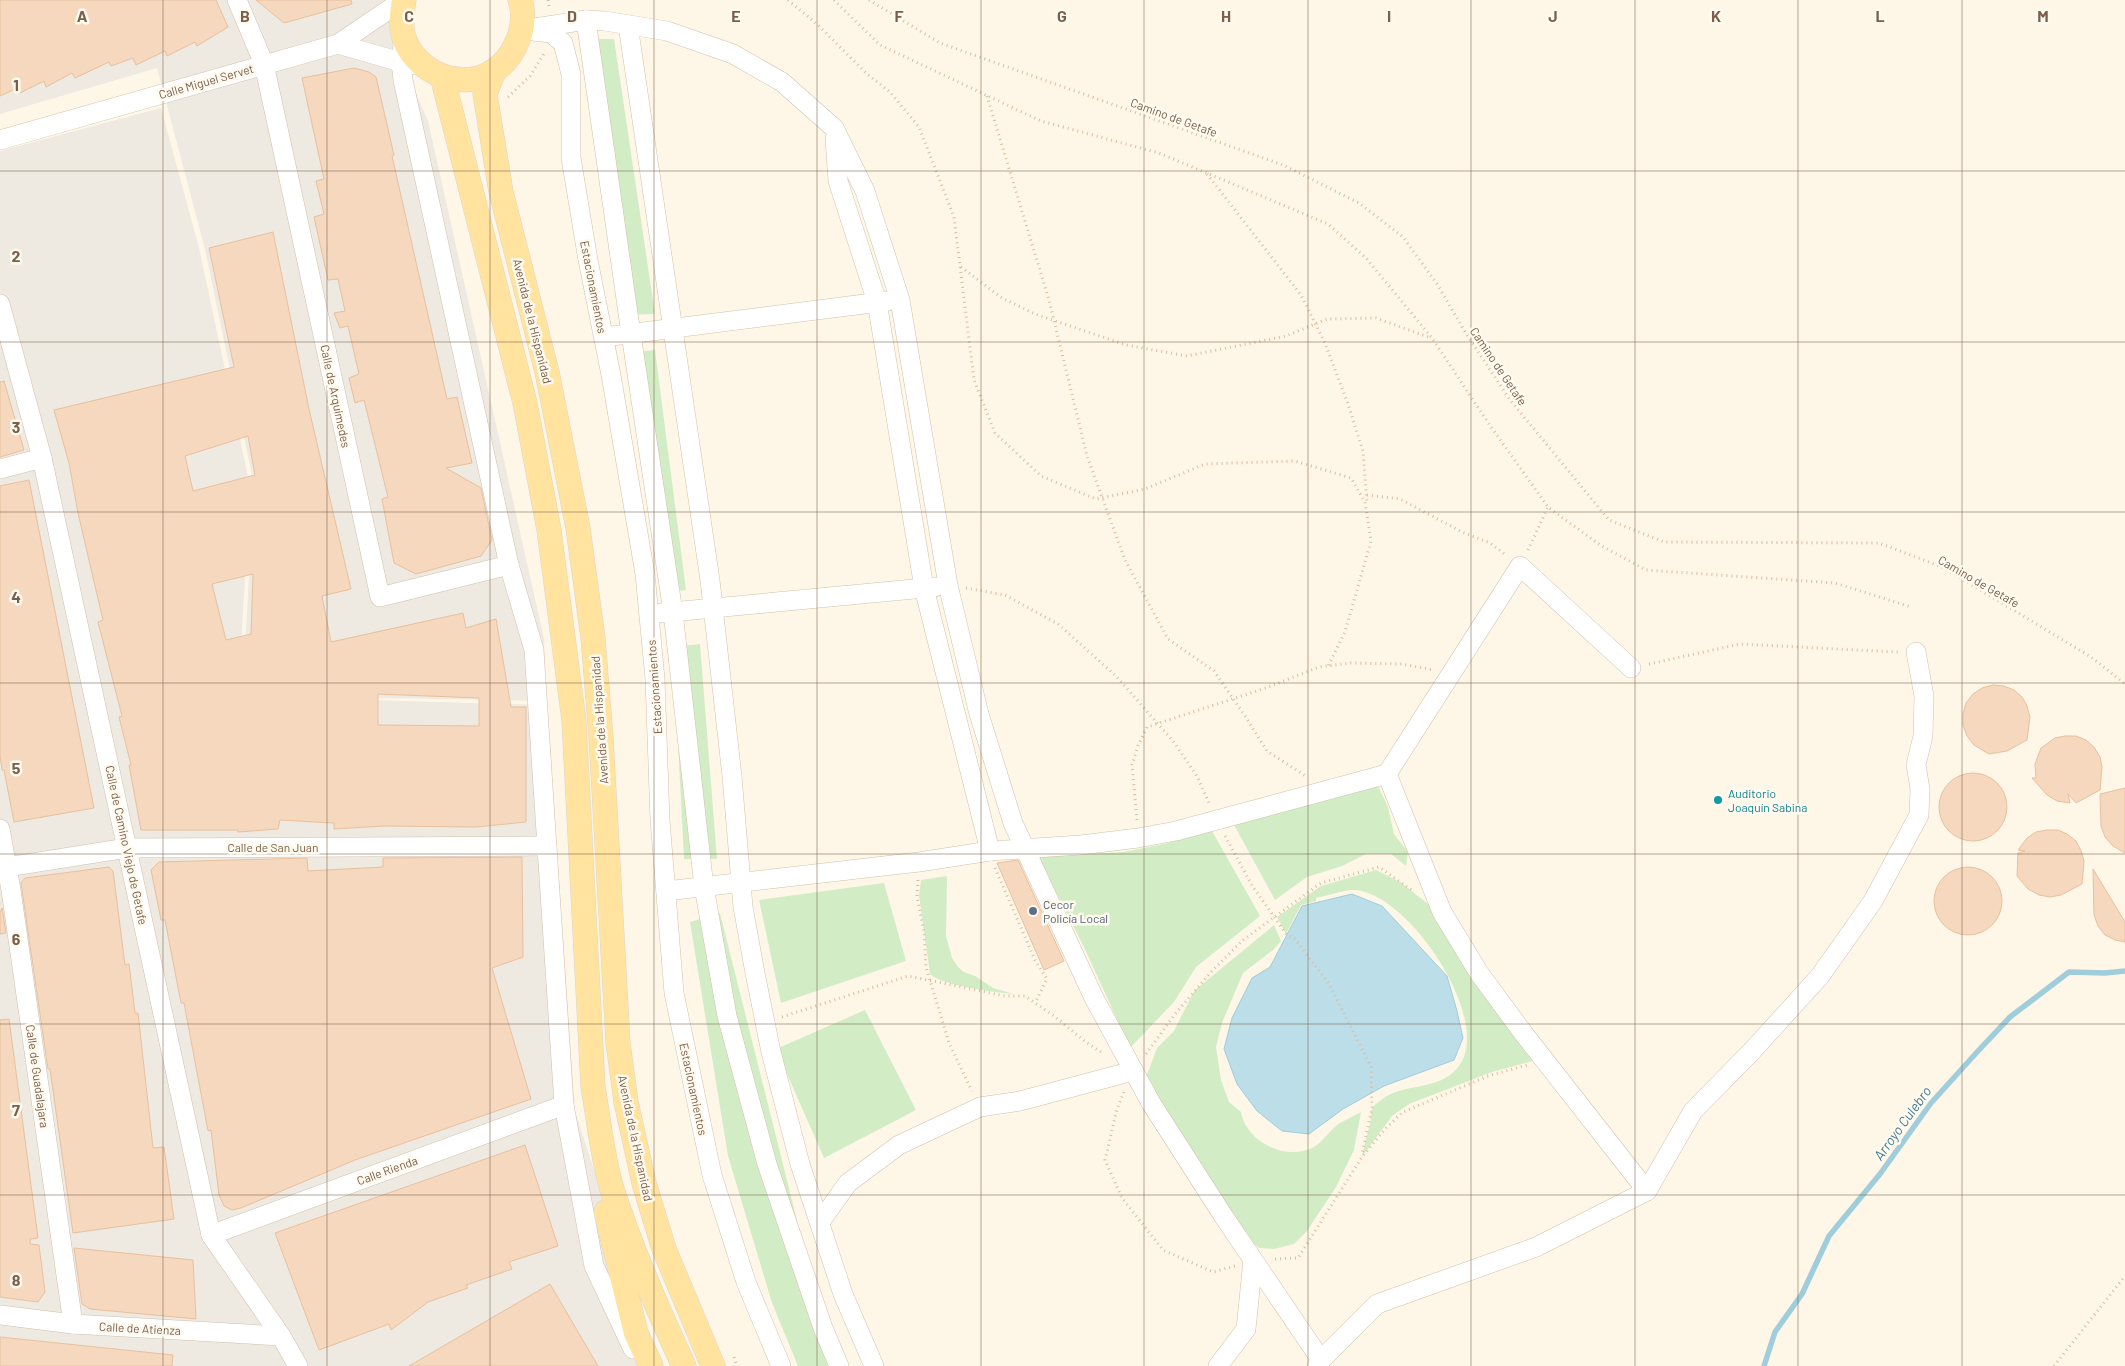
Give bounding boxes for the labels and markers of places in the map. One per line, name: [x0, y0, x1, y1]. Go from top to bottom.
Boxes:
place label: Auditorio Joaquín Sabina: [1728, 786, 1807, 814]
marker: Auditorio Joaquín Sabina: [1712, 794, 1724, 806]
place label: Cecor Policía Local: [1043, 897, 1108, 925]
marker: Cecor Policía Local: [1027, 905, 1039, 917]

